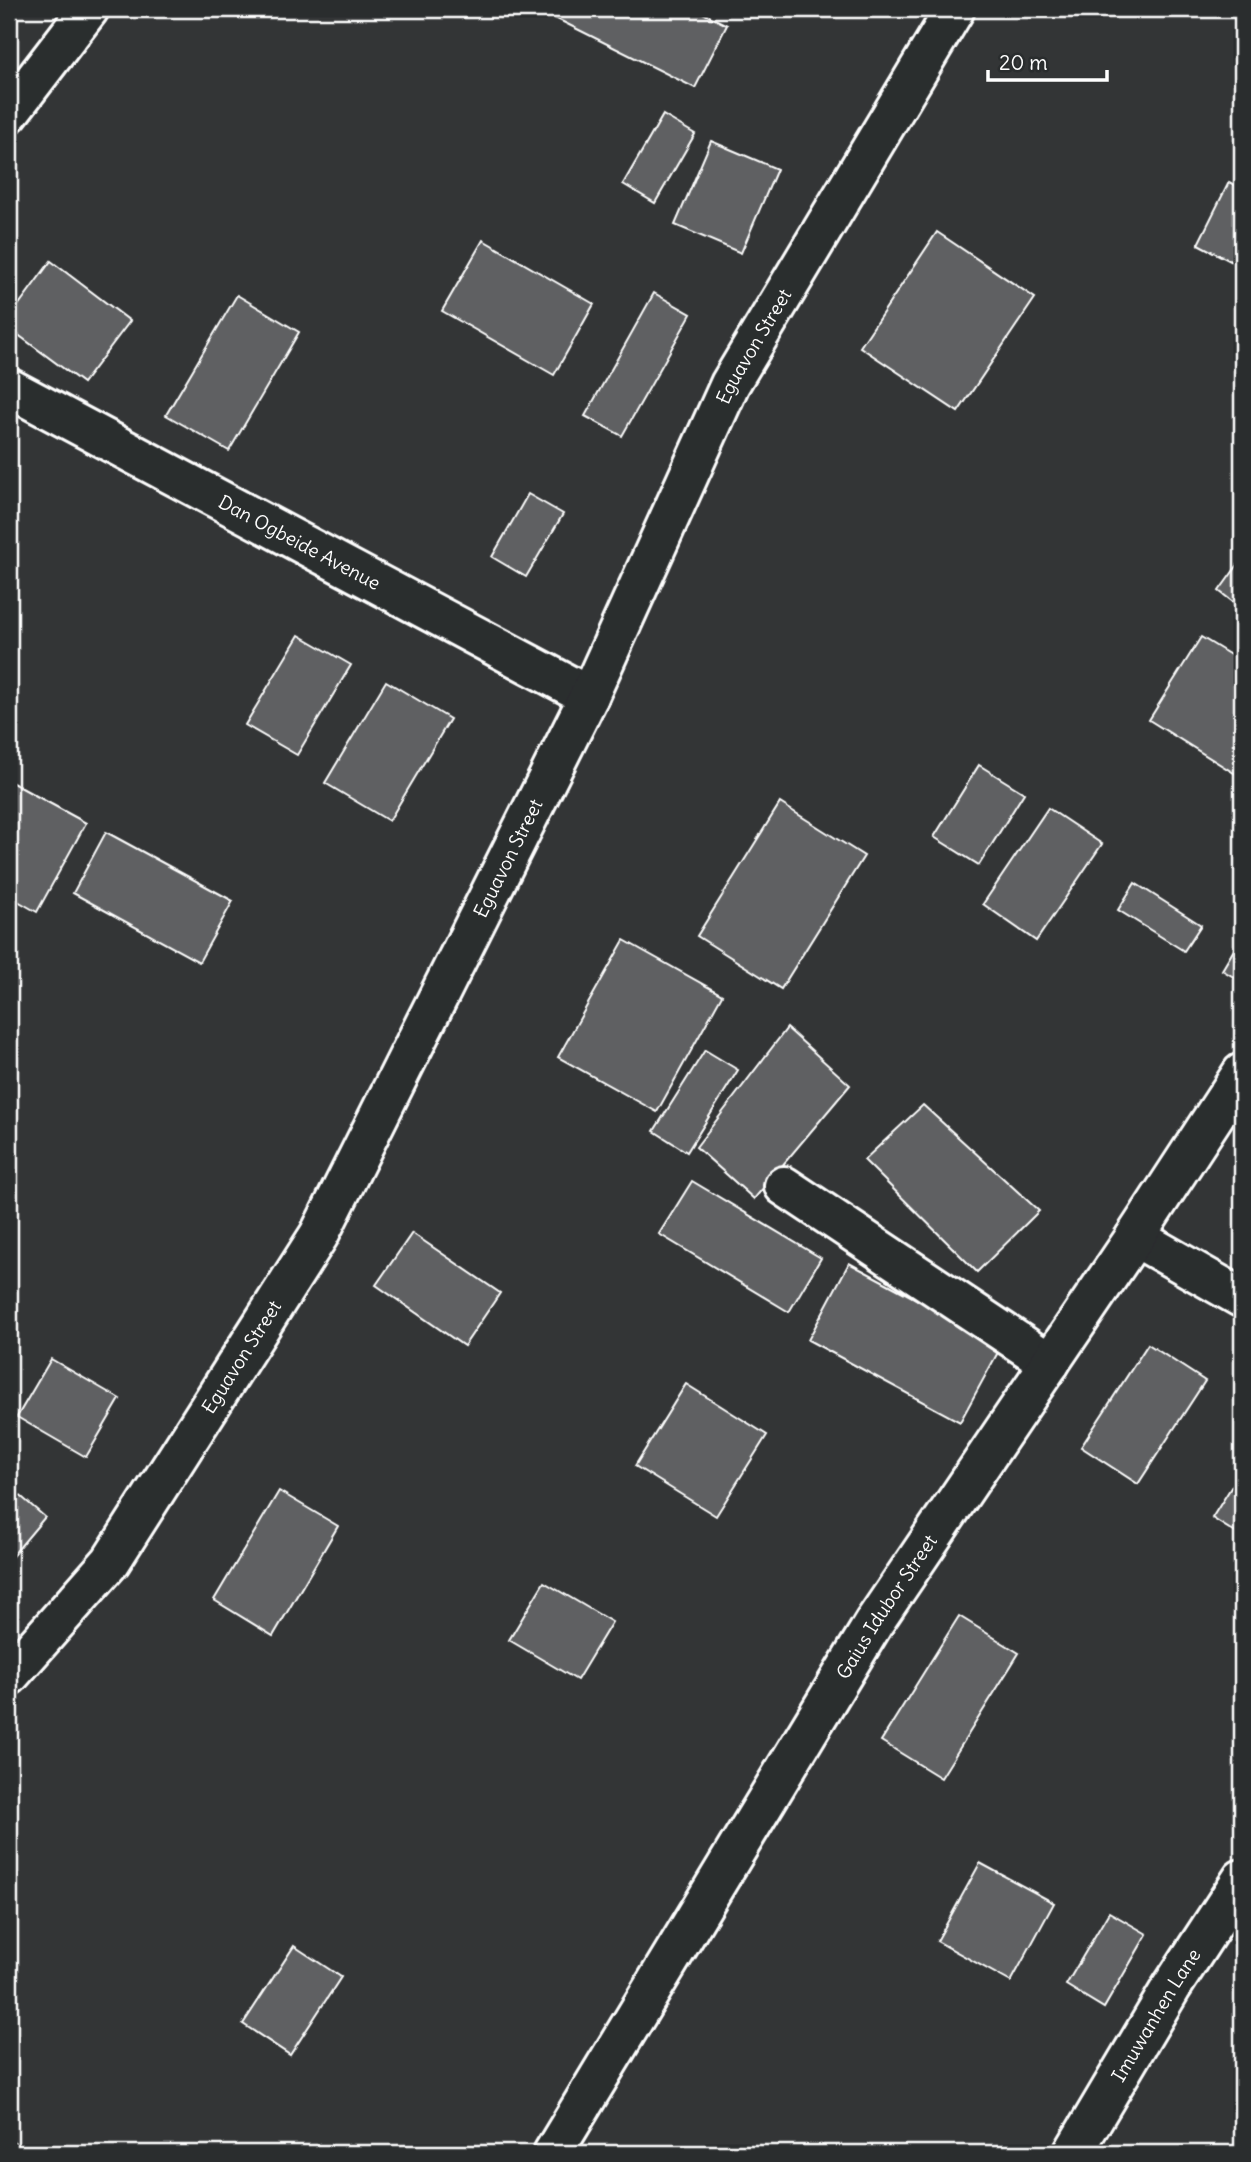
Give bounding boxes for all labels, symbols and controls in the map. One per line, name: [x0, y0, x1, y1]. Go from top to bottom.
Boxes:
scale bar: [988, 38, 1108, 82]
text: 20 m: [999, 49, 1048, 76]
street label: Eguavon Street: [711, 284, 796, 408]
street label: Dan Ogbeide Avenue: [215, 490, 385, 595]
street label: Eguavon Street: [468, 795, 548, 921]
street label: Eguavon Street: [196, 1296, 286, 1418]
street label: Gaius Idubor Street: [831, 1530, 942, 1683]
street label: Imuwanhen Lane: [1106, 1944, 1206, 2086]

